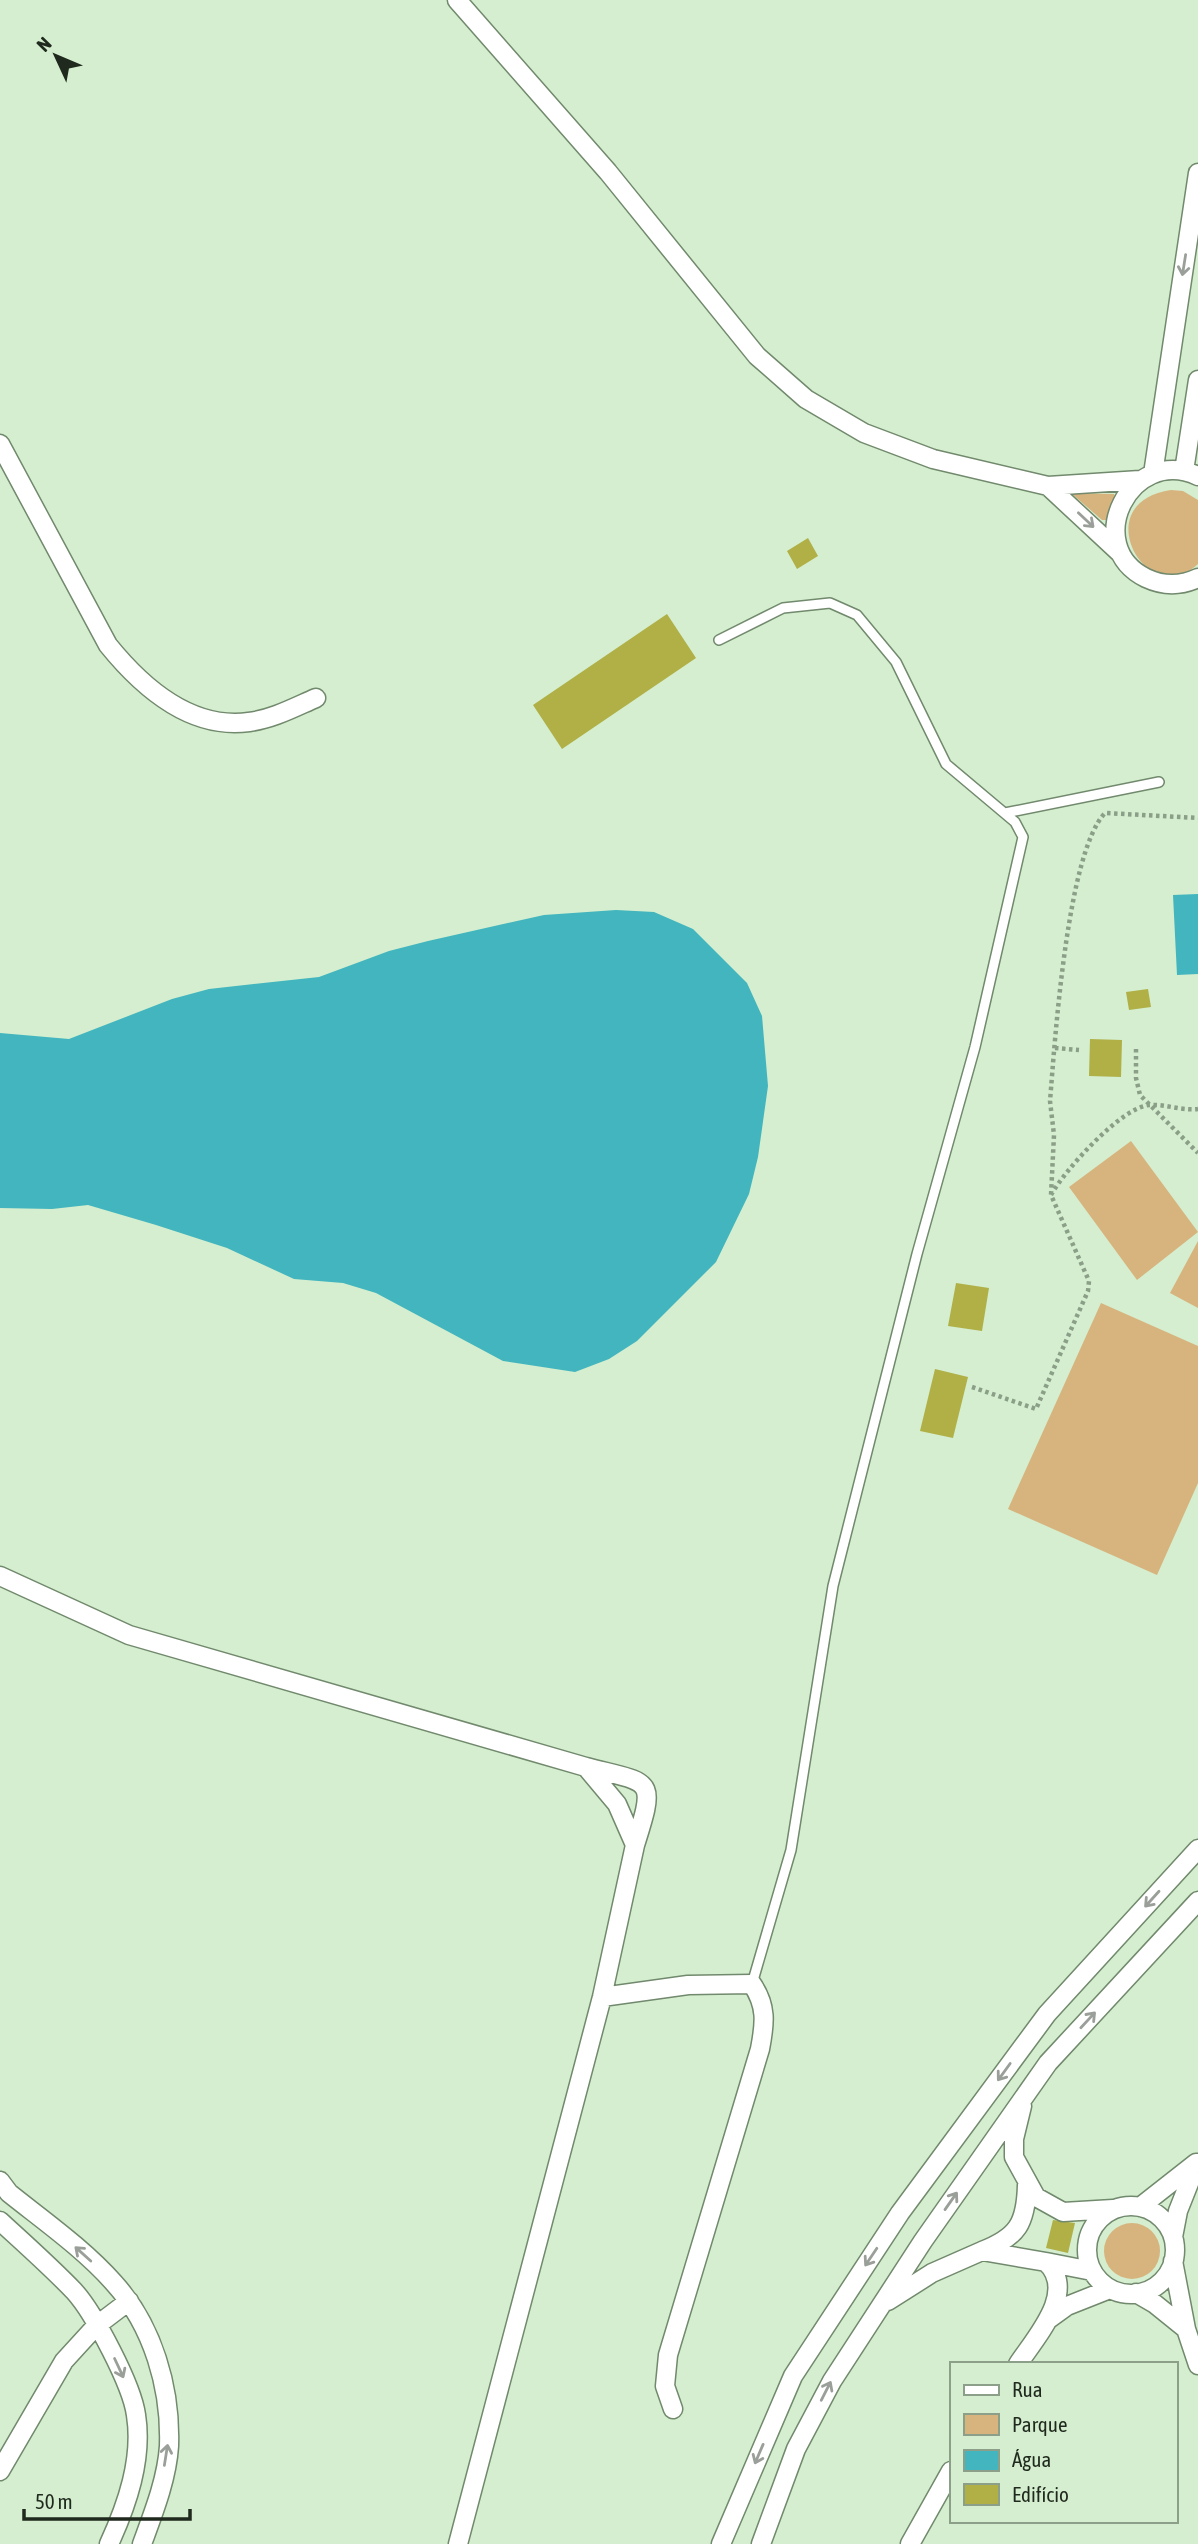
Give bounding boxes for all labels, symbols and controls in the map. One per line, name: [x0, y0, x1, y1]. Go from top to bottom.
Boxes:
north arrow: [21, 21, 91, 91]
text: N: [32, 33, 56, 56]
one-way arrow: [1177, 253, 1190, 276]
one-way arrow: [1077, 511, 1094, 528]
one-way arrow: [1144, 1890, 1160, 1908]
one-way arrow: [1079, 2012, 1096, 2029]
one-way arrow: [997, 2062, 1012, 2081]
one-way arrow: [944, 2192, 958, 2211]
one-way arrow: [75, 2246, 92, 2263]
one-way arrow: [864, 2247, 879, 2266]
one-way arrow: [113, 2357, 126, 2378]
legend: [950, 2362, 1177, 2523]
text: Rua: [1012, 2377, 1042, 2401]
one-way arrow: [820, 2382, 834, 2402]
text: Parque: [1012, 2412, 1067, 2436]
one-way arrow: [752, 2442, 765, 2464]
one-way arrow: [160, 2444, 173, 2467]
text: Água: [1012, 2447, 1051, 2471]
scale bar: [24, 2478, 191, 2522]
text: Edifício: [1012, 2482, 1069, 2506]
text: 50 m: [35, 2489, 73, 2513]

